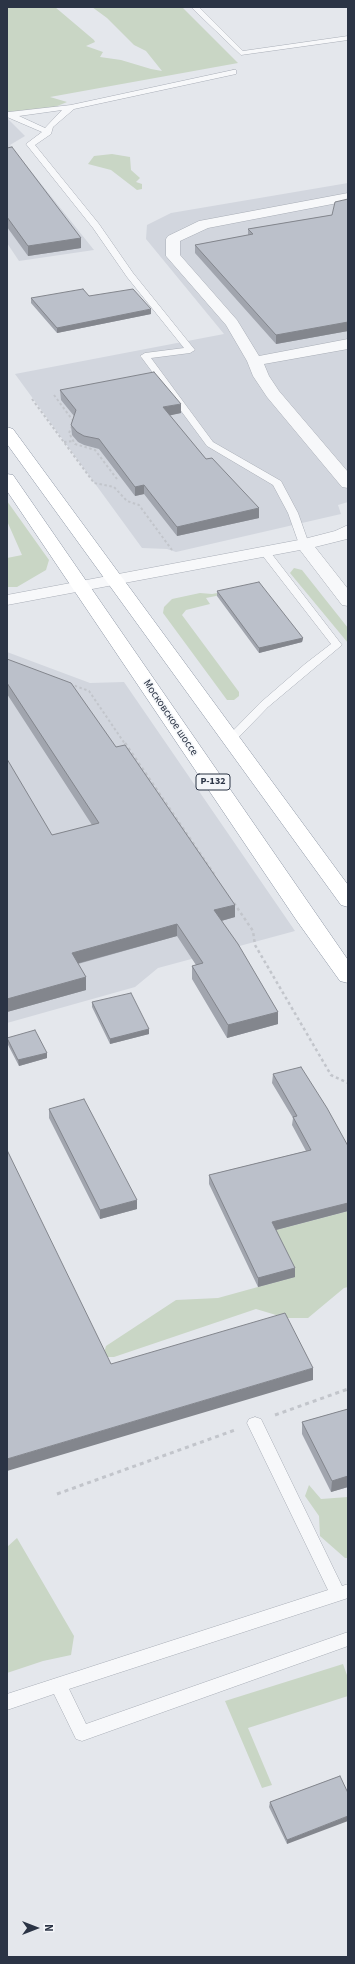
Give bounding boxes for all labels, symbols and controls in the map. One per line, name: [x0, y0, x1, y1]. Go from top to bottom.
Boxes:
street label: Московское шоссе: [140, 677, 200, 759]
road number: Р-132: [196, 774, 230, 790]
north arrow: [16, 1908, 56, 1948]
text: N: [41, 1924, 56, 1932]

